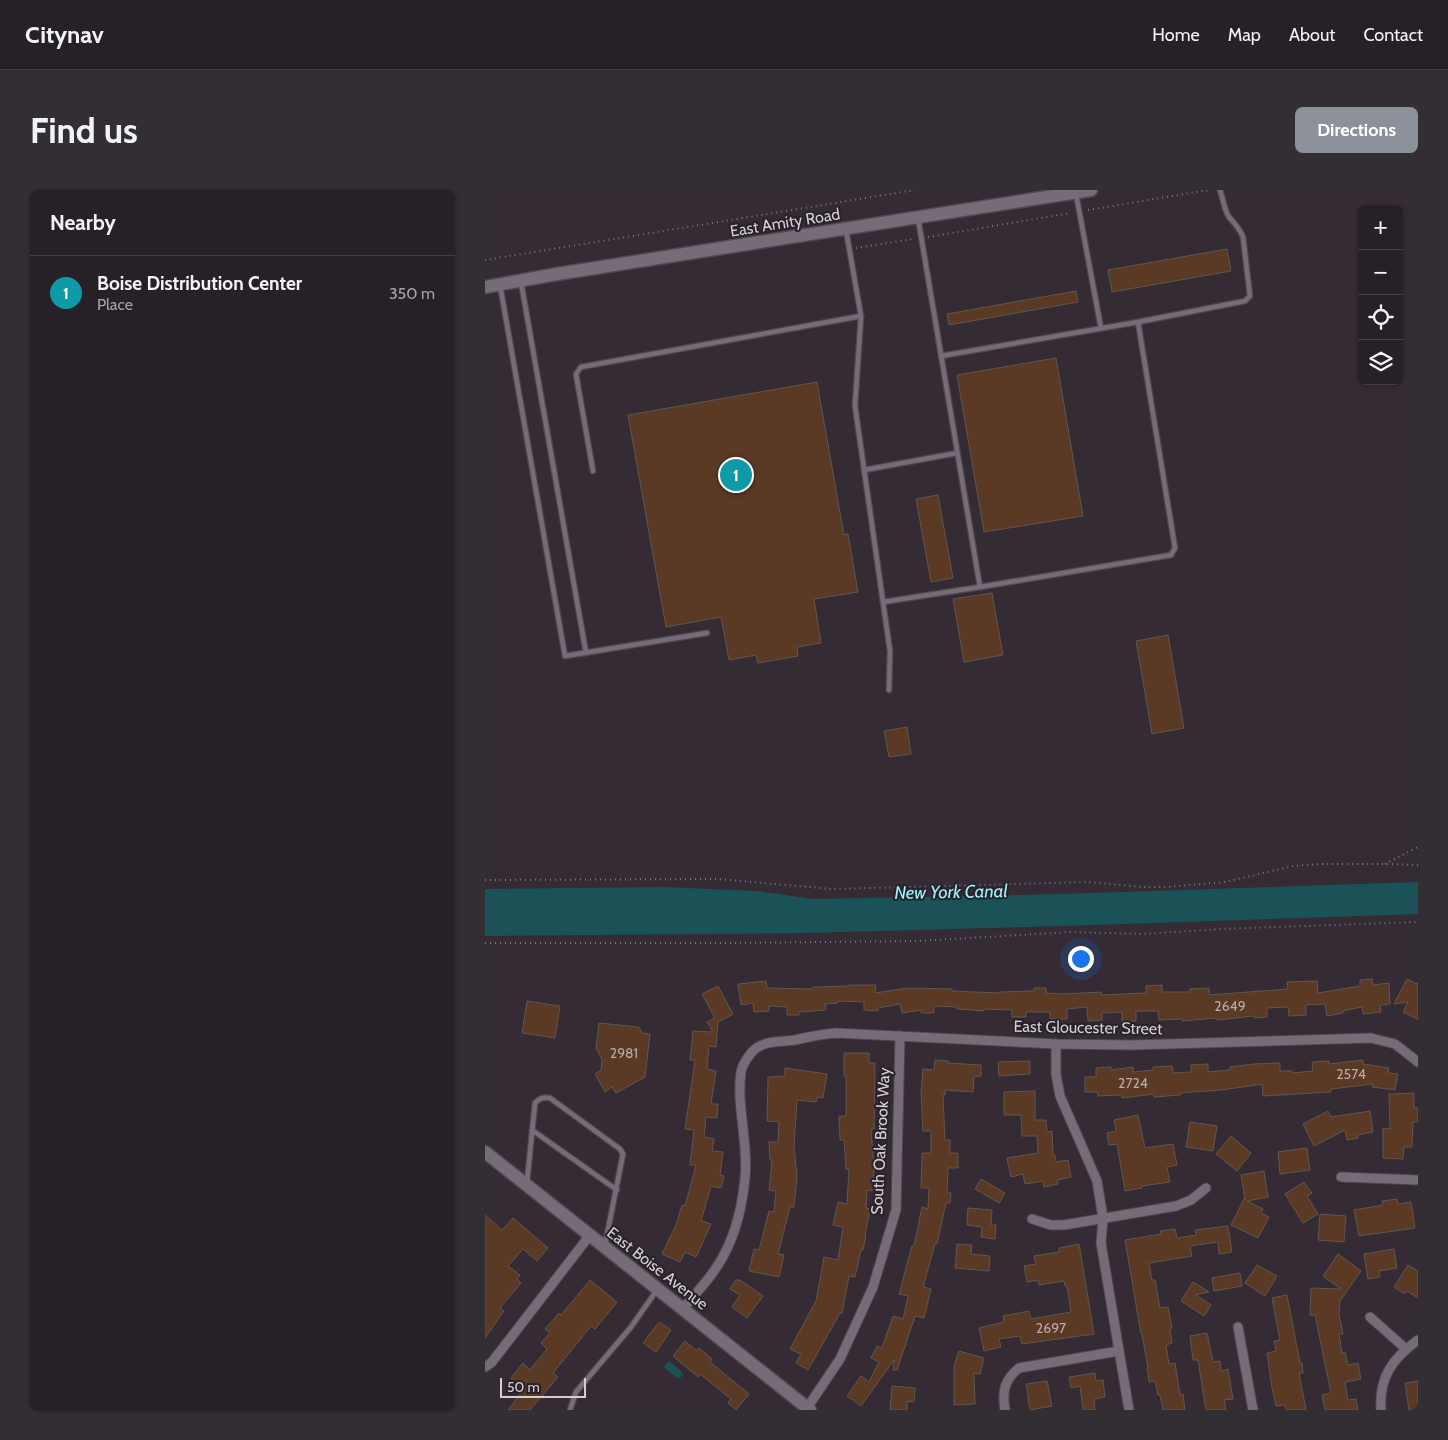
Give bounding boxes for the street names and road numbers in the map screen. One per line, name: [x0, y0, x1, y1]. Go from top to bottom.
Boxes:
street label: East Amity Road: [729, 204, 841, 241]
street label: East Gloucester Street: [1013, 1017, 1163, 1038]
street label: South Oak Brook Way: [867, 1067, 894, 1215]
street label: East Boise Avenue: [603, 1223, 712, 1314]

